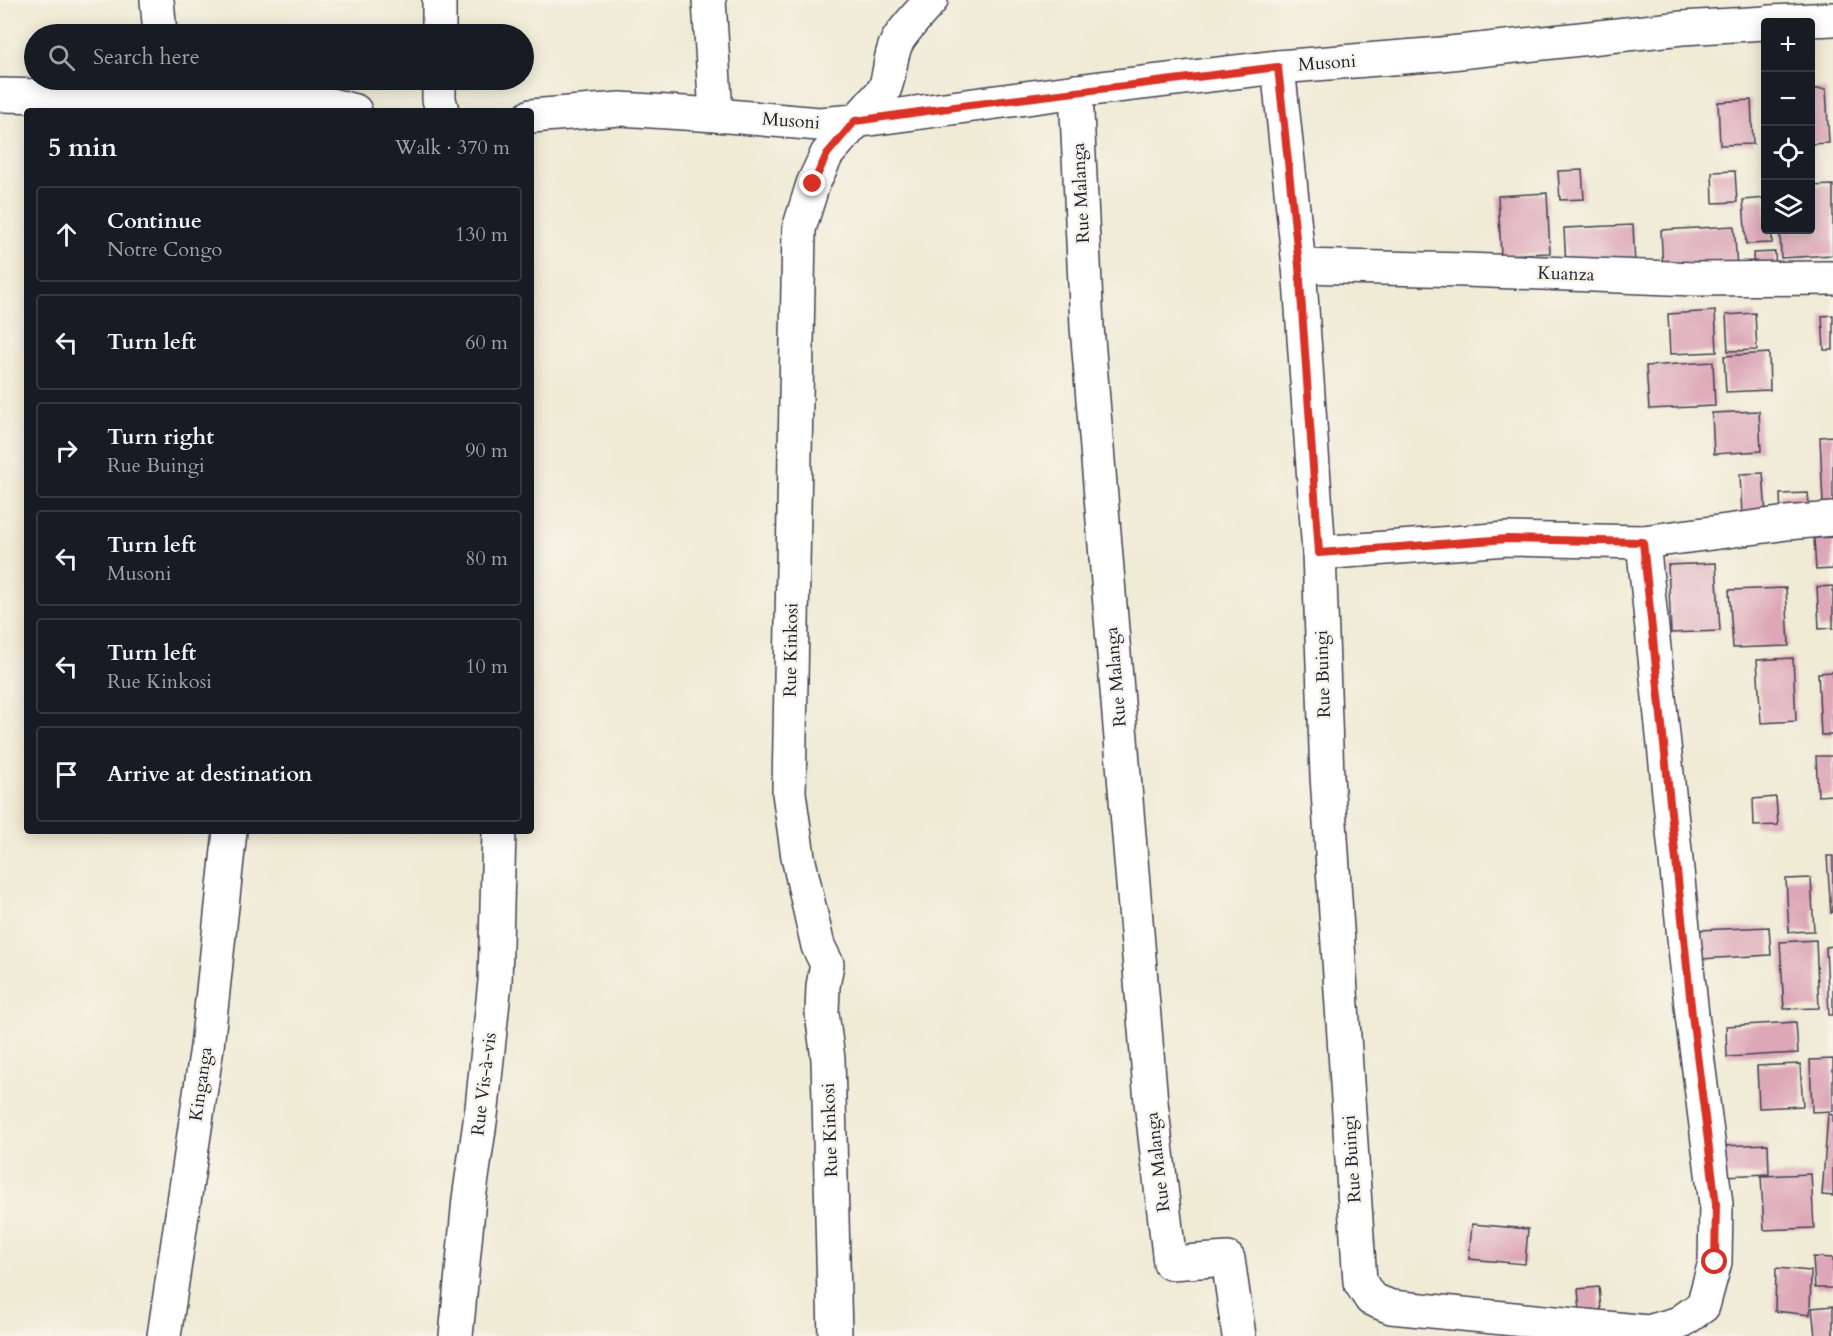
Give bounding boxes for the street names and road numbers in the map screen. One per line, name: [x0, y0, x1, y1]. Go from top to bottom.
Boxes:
street label: Musoni: [1297, 49, 1357, 77]
street label: Musoni: [761, 107, 821, 135]
street label: Rue Malanga: [1066, 142, 1096, 244]
street label: Kuanza: [1537, 261, 1595, 287]
street label: Rue Kinkosi: [778, 603, 804, 697]
street label: Rue Malanga: [1099, 626, 1133, 728]
street label: Rue Buingi: [1309, 630, 1337, 718]
street label: Rue Vis-à-vis: [465, 1031, 503, 1137]
street label: Kinganga: [183, 1045, 219, 1123]
street label: Rue Kinkosi: [816, 1082, 844, 1178]
street label: Rue Malanga: [1139, 1110, 1177, 1213]
street label: Rue Buingi: [1336, 1114, 1368, 1204]

